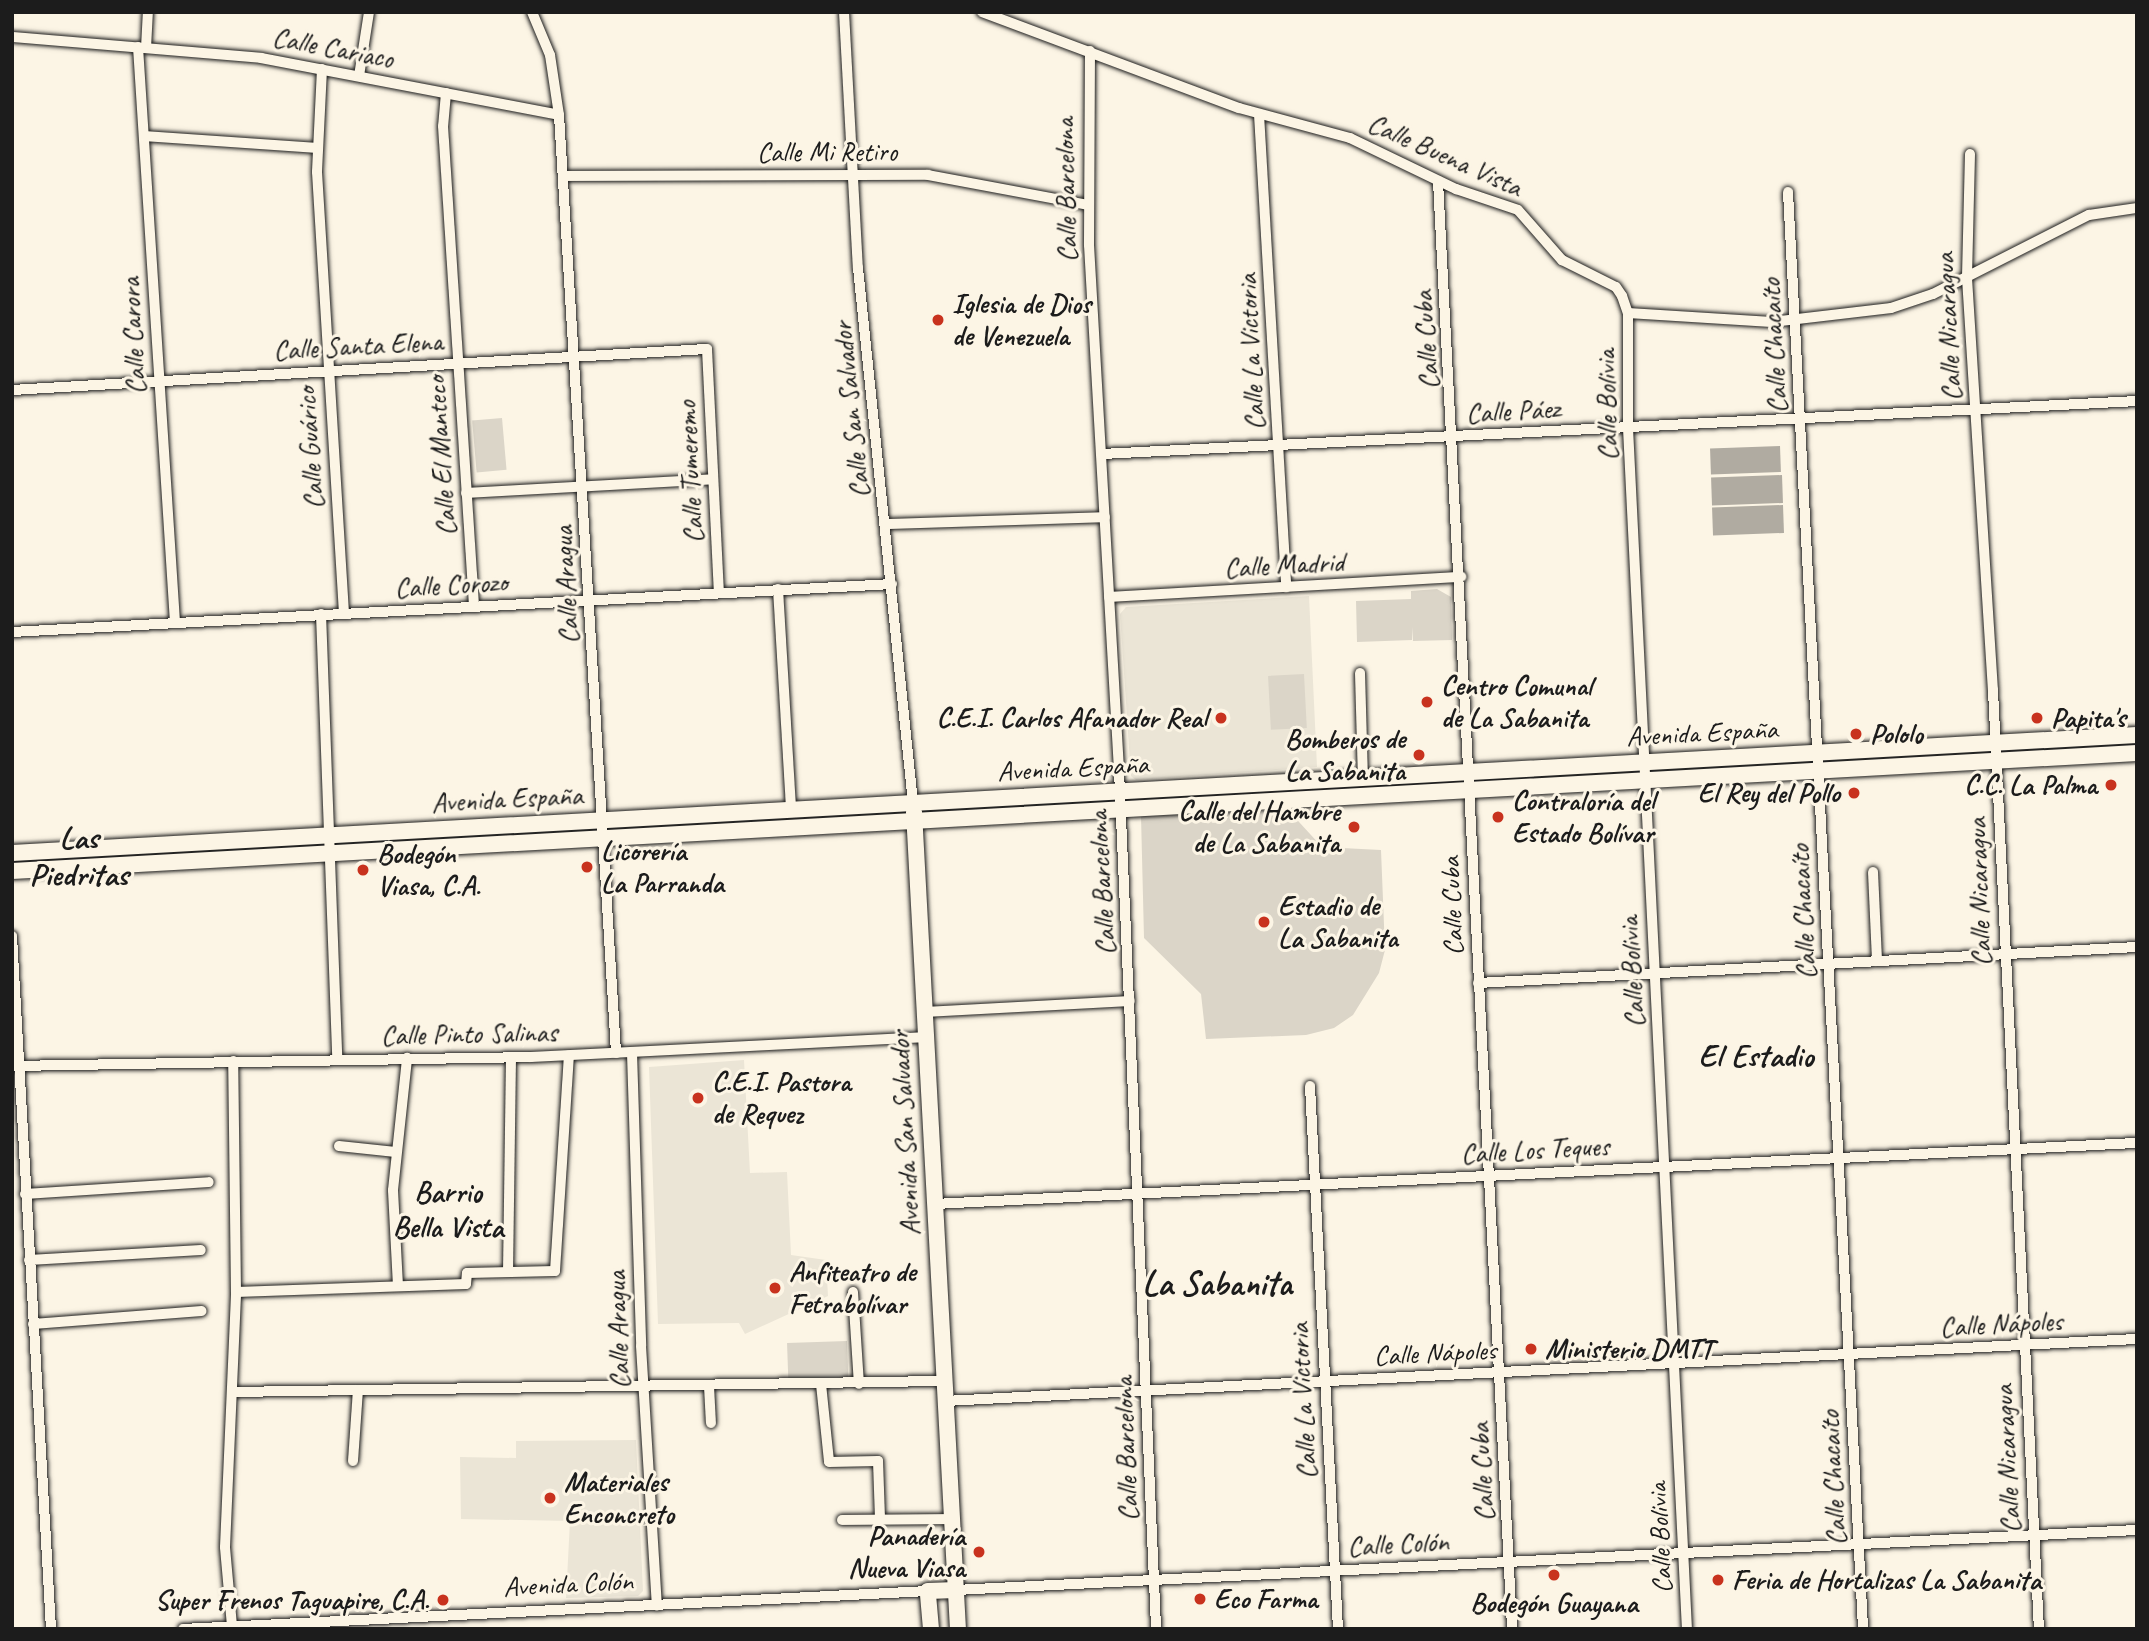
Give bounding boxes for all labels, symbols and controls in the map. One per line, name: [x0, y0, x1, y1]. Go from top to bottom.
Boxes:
street label: Calle Cariaco: [270, 20, 396, 76]
street label: Calle Buena Vista: [1363, 106, 1527, 204]
street label: Calle Barcelona: [1048, 117, 1084, 263]
street label: Calle Mi Retiro: [756, 135, 898, 169]
street label: Calle Nicaragua: [1927, 252, 1969, 402]
street label: Calle La Victoria: [1230, 273, 1272, 431]
street label: Calle Carora: [113, 276, 153, 396]
street label: Calle Chacaíto: [1754, 278, 1794, 414]
place label: Iglesia de Dios de Venezuela: [952, 287, 1091, 353]
street label: Calle Cuba: [1406, 290, 1446, 390]
marker: Iglesia de Dios de Venezuela: [930, 312, 946, 328]
street label: Calle San Salvador: [825, 320, 877, 500]
street label: Calle Santa Elena: [273, 325, 443, 367]
street label: Calle Bolivia: [1589, 349, 1625, 461]
street label: Calle El Manteco: [419, 375, 463, 537]
street label: Calle Guárico: [289, 386, 331, 510]
street label: Calle Páez: [1465, 392, 1561, 430]
street label: Calle Tumeremo: [670, 401, 710, 543]
street label: Calle Aragua: [546, 525, 586, 645]
street label: Calle Madrid: [1223, 545, 1345, 585]
street label: Calle Corozo: [394, 565, 508, 605]
place label: Centro Comunal de La Sabanita: [1441, 669, 1592, 735]
marker: Centro Comunal de La Sabanita: [1419, 694, 1435, 710]
place label: C.E.I. Carlos Afanador Real: [938, 701, 1207, 735]
place label: Papita's: [2051, 701, 2126, 735]
marker: C.E.I. Carlos Afanador Real: [1213, 710, 1229, 726]
marker: Papita's: [2029, 710, 2045, 726]
street label: Avenida España: [1626, 712, 1778, 754]
place label: Pololo: [1870, 717, 1923, 751]
place label: Bomberos de La Sabanita: [1284, 722, 1405, 788]
marker: Pololo: [1848, 726, 1864, 742]
street label: Avenida España: [997, 747, 1149, 789]
marker: Bomberos de La Sabanita: [1411, 747, 1427, 763]
place label: C.C. La Palma: [1963, 768, 2097, 802]
place label: El Rey del Pollo: [1698, 776, 1840, 810]
marker: C.C. La Palma: [2103, 777, 2119, 793]
street label: Avenida España: [431, 778, 583, 820]
place label: Contraloría del Estado Bolívar: [1512, 784, 1654, 850]
marker: El Rey del Pollo: [1846, 785, 1862, 801]
place label: Calle del Hambre de La Sabanita: [1179, 794, 1340, 860]
street label: Calle Barcelona: [1081, 809, 1123, 957]
marker: Contraloría del Estado Bolívar: [1490, 809, 1506, 825]
street label: Calle Nicaragua: [1960, 818, 1998, 966]
marker: Calle del Hambre de La Sabanita: [1346, 819, 1362, 835]
district label: Las Piedritas: [30, 820, 128, 895]
place label: Licorería La Parranda: [601, 834, 724, 900]
place label: Bodegón Viasa, C.A.: [377, 837, 480, 903]
street label: Calle Chacaíto: [1783, 844, 1823, 980]
street label: Calle Cuba: [1434, 857, 1470, 955]
marker: Licorería La Parranda: [579, 859, 595, 875]
marker: Bodegón Viasa, C.A.: [355, 862, 371, 878]
place label: Estadio de La Sabanita: [1278, 889, 1399, 955]
marker: Estadio de La Sabanita: [1256, 914, 1272, 930]
street label: Calle Bolivia: [1612, 915, 1652, 1029]
street label: Calle Pinto Salinas: [380, 1016, 558, 1052]
street label: Avenida San Salvador: [883, 1029, 927, 1237]
district label: El Estadio: [1699, 1037, 1813, 1075]
place label: C.E.I. Pastora de Requez: [712, 1065, 851, 1131]
marker: C.E.I. Pastora de Requez: [690, 1090, 706, 1106]
street label: Calle Los Teques: [1460, 1129, 1610, 1171]
district label: Barrio Bella Vista: [393, 1174, 503, 1244]
place label: Anfiteatro de Fetrabolívar: [789, 1255, 916, 1321]
district label: La Sabanita: [1141, 1263, 1293, 1305]
street label: Calle Aragua: [599, 1270, 637, 1390]
marker: Anfiteatro de Fetrabolívar: [767, 1280, 783, 1296]
street label: Calle Nápoles: [1938, 1304, 2064, 1344]
street label: Calle La Victoria: [1282, 1322, 1324, 1480]
place label: Ministerio DMTT: [1545, 1332, 1713, 1366]
street label: Calle Nápoles: [1372, 1333, 1498, 1373]
marker: Ministerio DMTT: [1523, 1341, 1539, 1357]
street label: Calle Barcelona: [1107, 1375, 1145, 1523]
street label: Calle Nicaragua: [1986, 1384, 2028, 1534]
street label: Calle Chacaíto: [1813, 1410, 1853, 1546]
street label: Calle Cuba: [1463, 1423, 1501, 1521]
place label: Materiales Enconcreto: [564, 1465, 674, 1531]
street label: Calle Bolivia: [1640, 1481, 1680, 1595]
marker: Materiales Enconcreto: [542, 1490, 558, 1506]
place label: Panadería Nueva Viasa: [848, 1519, 965, 1585]
street label: Calle Colón: [1347, 1525, 1449, 1563]
marker: Panadería Nueva Viasa: [971, 1544, 987, 1560]
place label: Feria de Hortalizas La Sabanita: [1732, 1563, 2042, 1597]
street label: Avenida Colón: [502, 1564, 634, 1604]
marker: Bodegón Guayana: [1546, 1567, 1562, 1583]
marker: Feria de Hortalizas La Sabanita: [1710, 1572, 1726, 1588]
place label: Eco Farma: [1214, 1582, 1319, 1616]
place label: Super Frenos Taguapire, C.A.: [155, 1583, 429, 1617]
place label: Bodegón Guayana: [1470, 1586, 1638, 1620]
marker: Eco Farma: [1192, 1591, 1208, 1607]
marker: Super Frenos Taguapire, C.A.: [435, 1592, 451, 1608]

